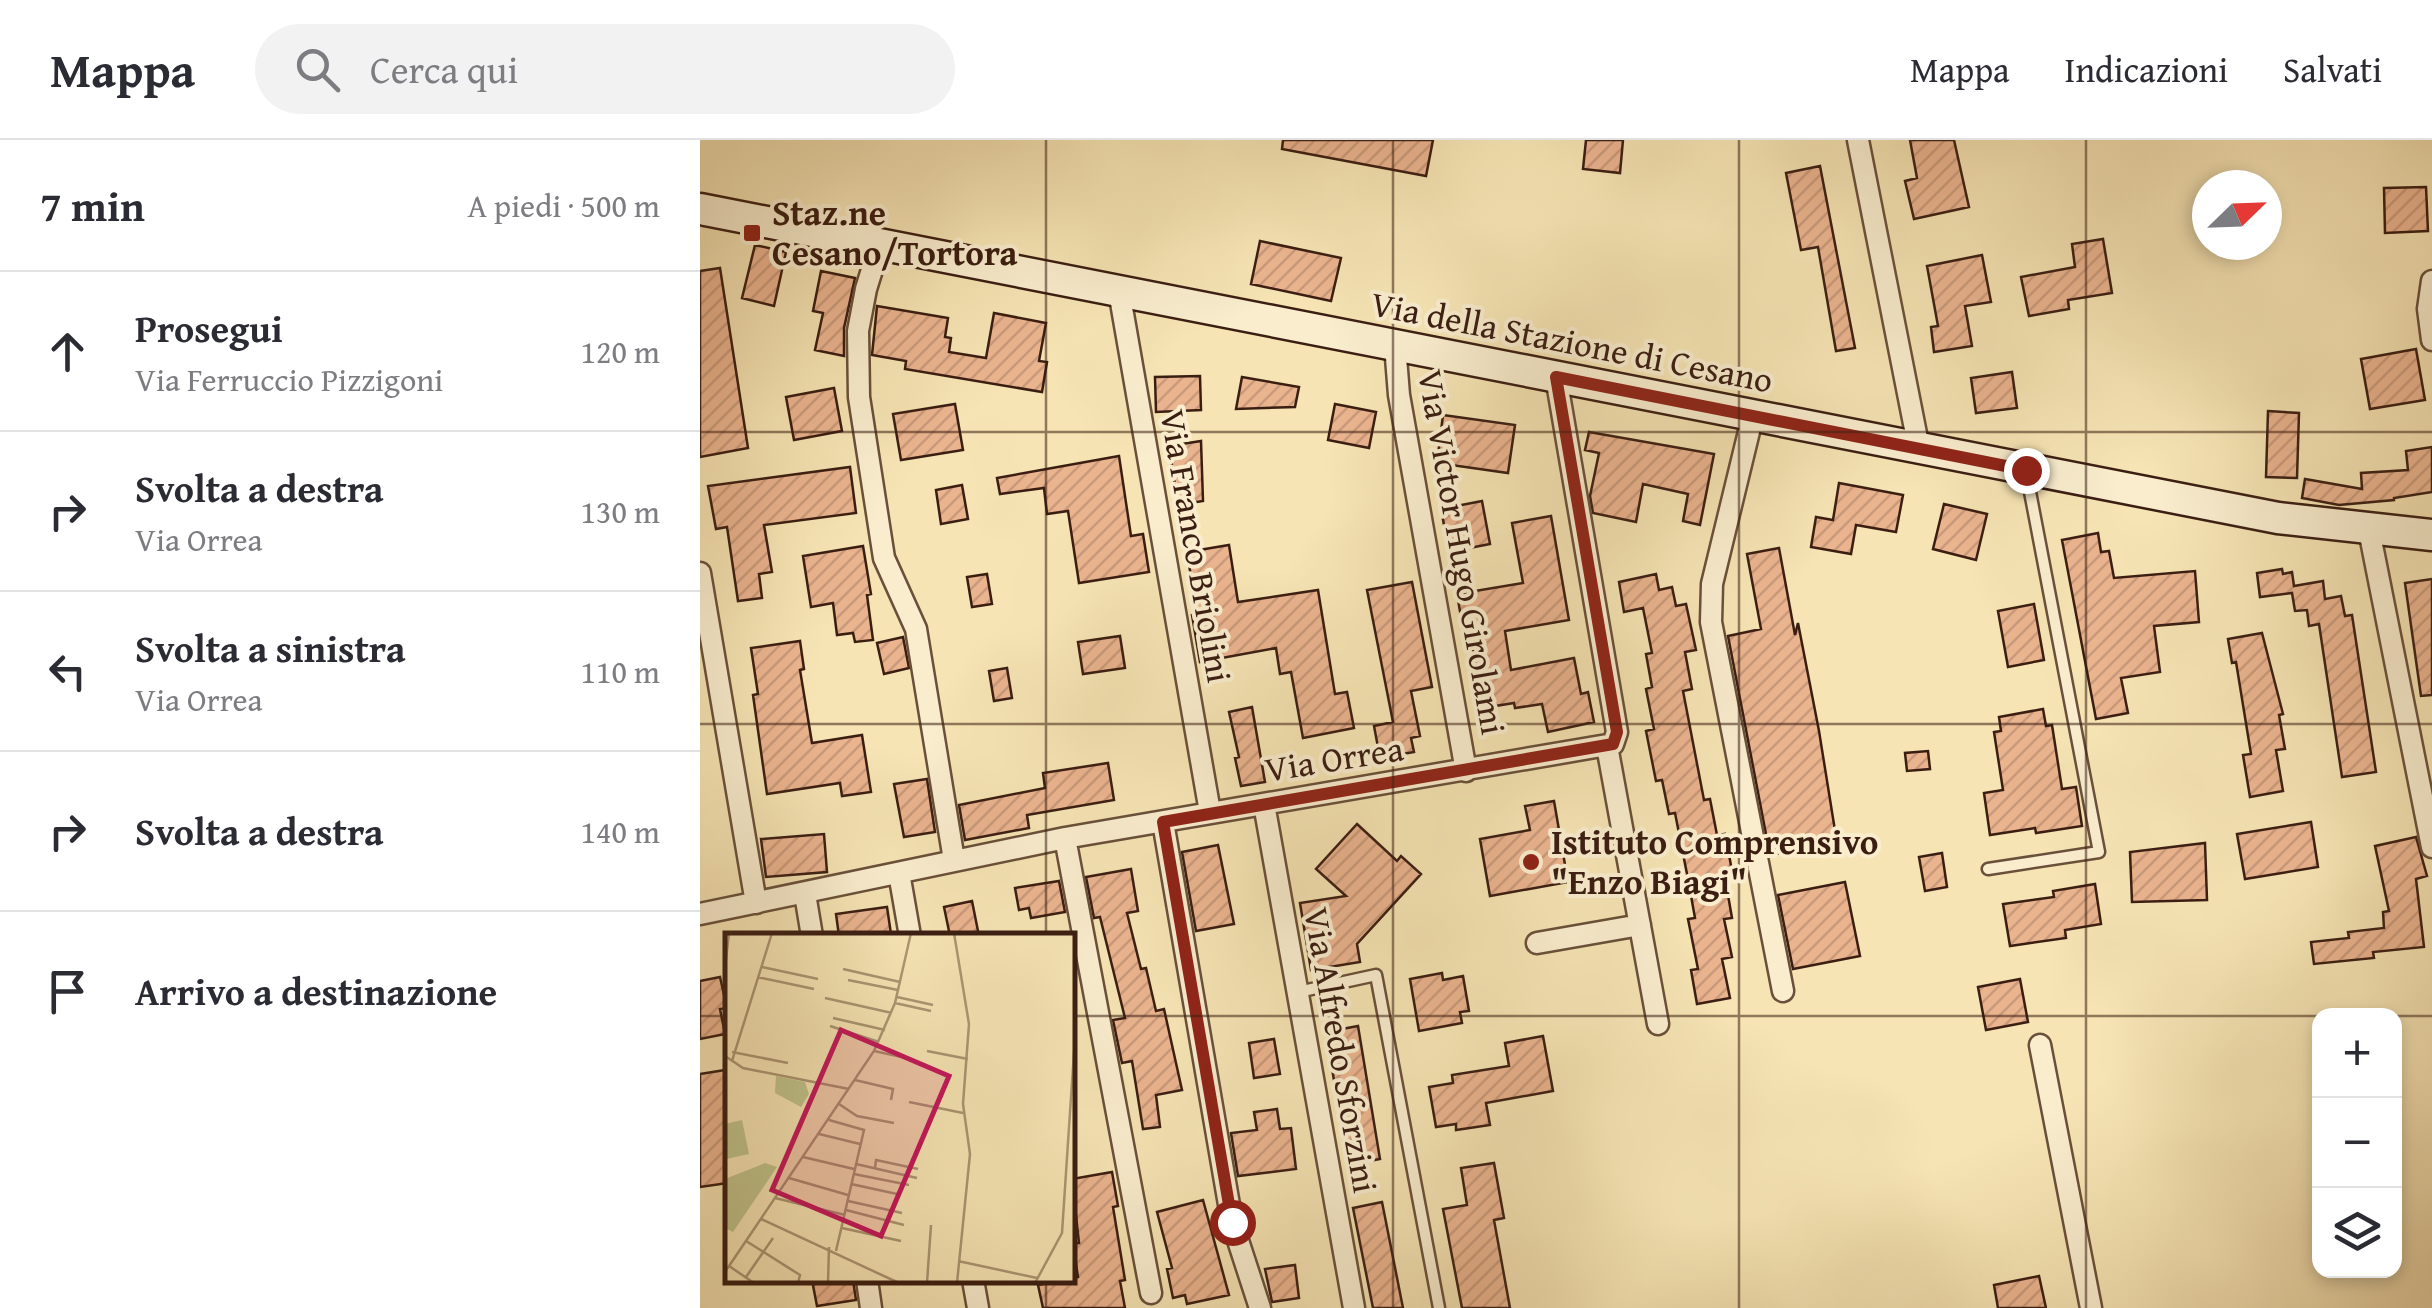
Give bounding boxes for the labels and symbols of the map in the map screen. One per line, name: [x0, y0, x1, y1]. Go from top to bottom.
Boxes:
north arrow: [2192, 170, 2282, 260]
place label: Staz.ne Cesano/Tortora: [772, 187, 1018, 278]
marker: Staz.ne Cesano/Tortora: [741, 222, 763, 244]
street label: Via della Stazione di Cesano: [1367, 278, 1777, 406]
street label: Via Victor Hugo Girolami: [1405, 365, 1520, 738]
street label: Via Franco Briolini: [1147, 405, 1246, 686]
route end: [2004, 448, 2050, 494]
street label: Via Orrea: [1261, 722, 1407, 795]
place label: Istituto Comprensivo "Enzo Biagi": [1551, 816, 1878, 907]
marker: Istituto Comprensivo "Enzo Biagi": [1520, 851, 1542, 873]
street label: Via Alfredo Sforzini: [1291, 903, 1392, 1197]
inset map: [725, 933, 1075, 1283]
route start: [1210, 1200, 1256, 1246]

